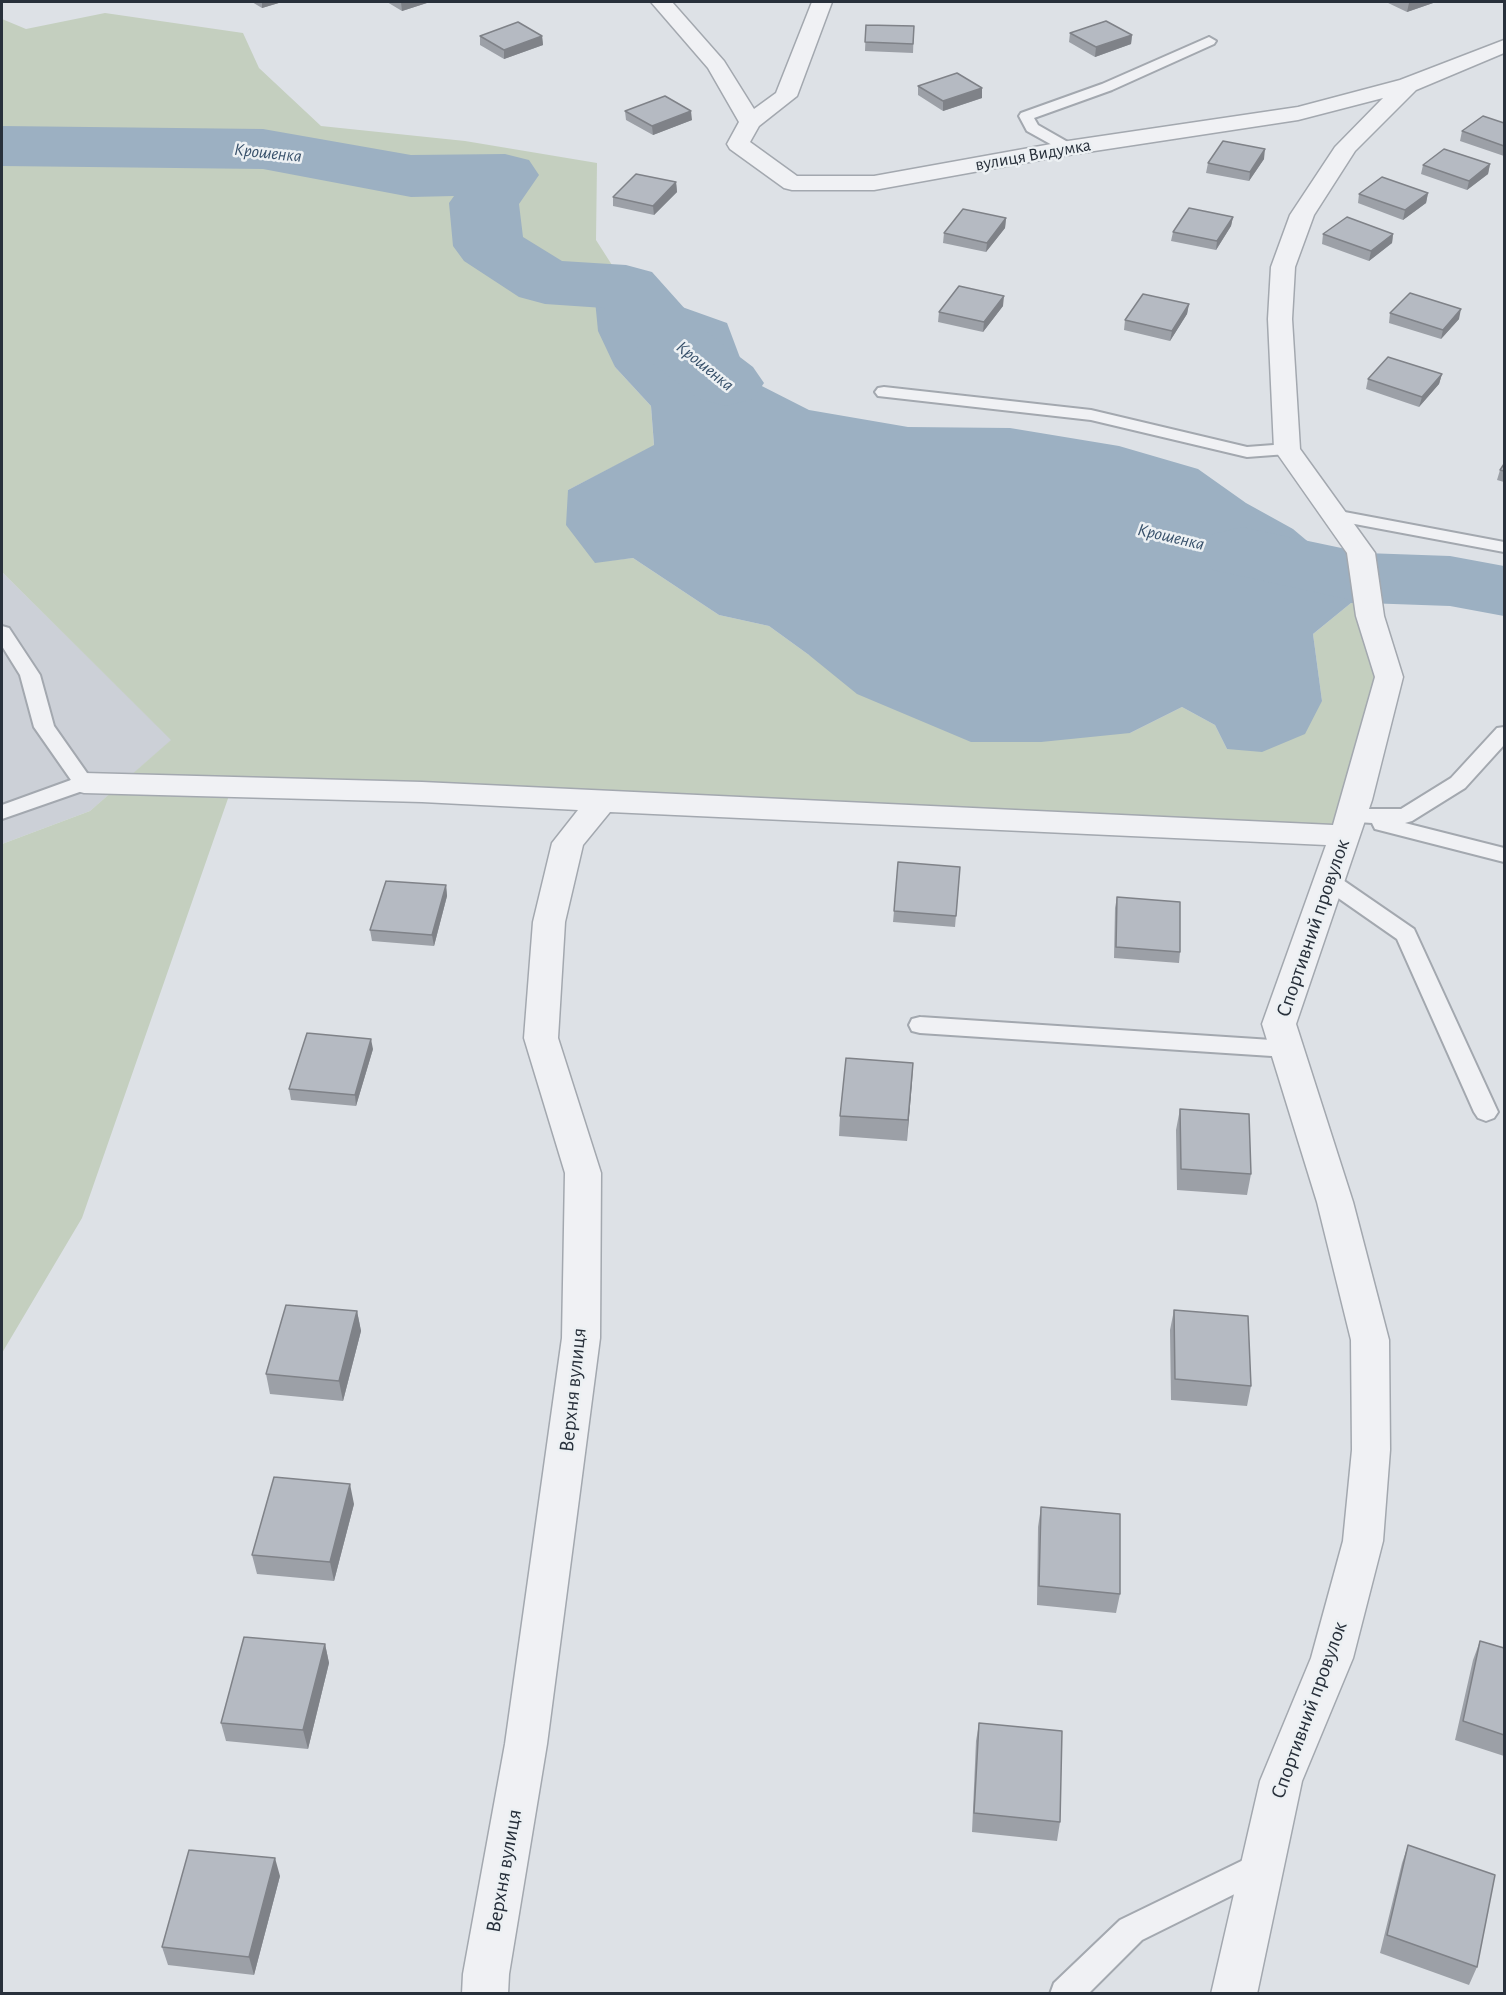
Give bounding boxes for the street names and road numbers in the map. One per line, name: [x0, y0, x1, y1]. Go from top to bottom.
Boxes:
street label: вулиця Видумка: [973, 134, 1093, 176]
street label: Спортивний провулок: [1271, 836, 1355, 1020]
street label: Верхня вулиця: [554, 1327, 592, 1453]
street label: Спортивний провулок: [1265, 1618, 1353, 1802]
street label: Верхня вулиця: [481, 1807, 527, 1935]

